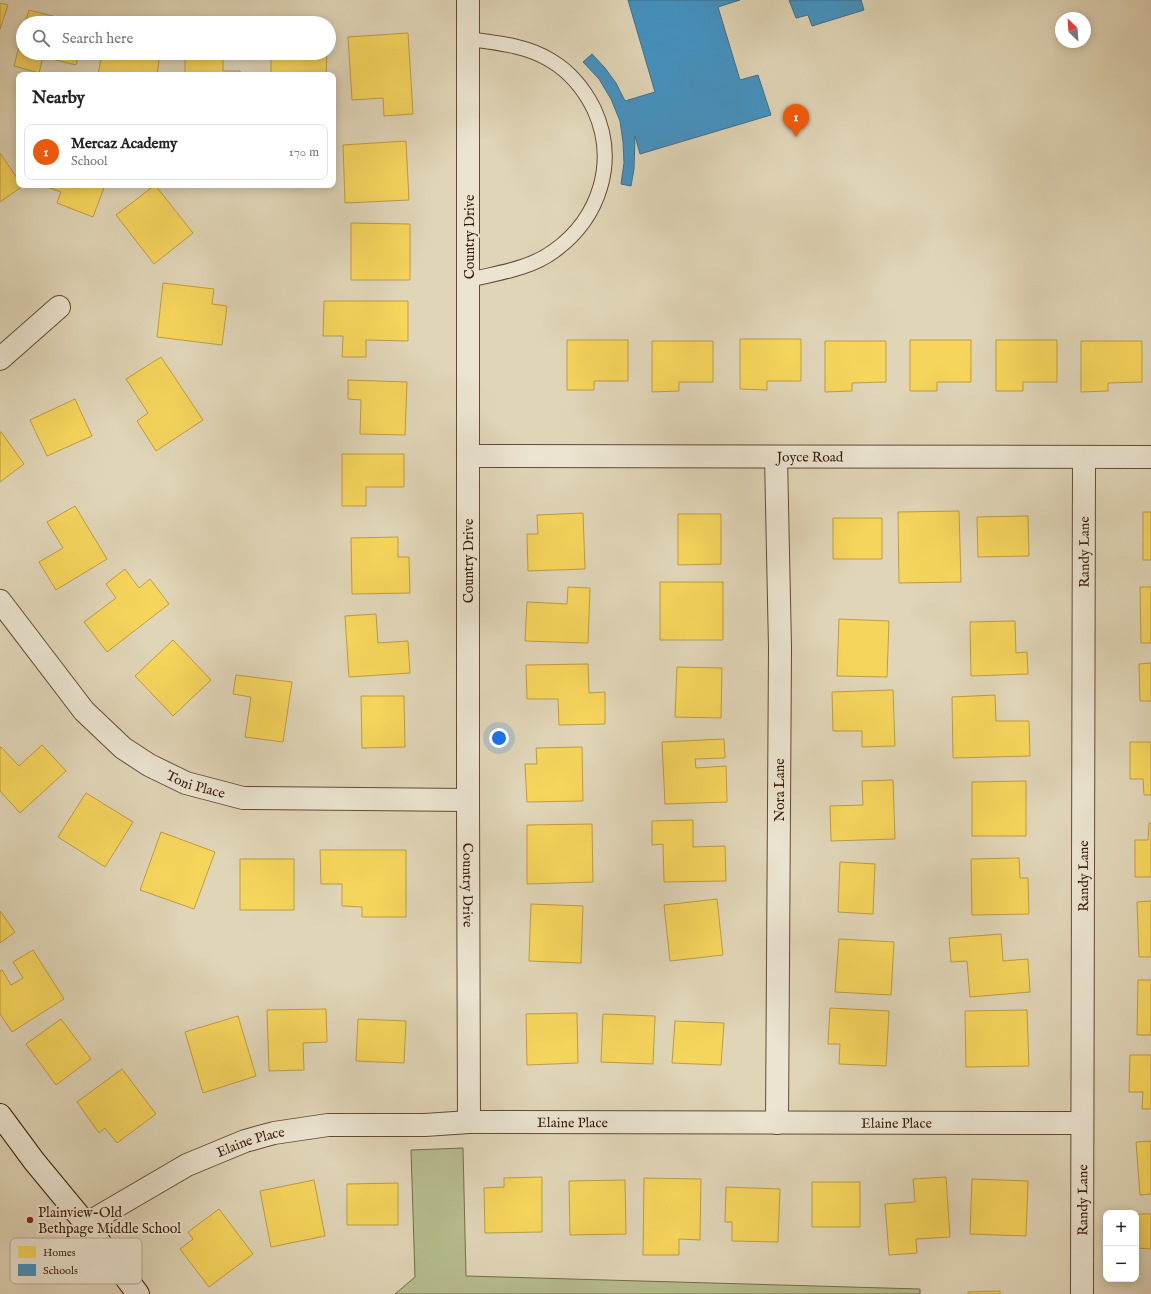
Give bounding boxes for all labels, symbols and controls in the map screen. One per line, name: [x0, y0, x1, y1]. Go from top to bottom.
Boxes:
north arrow: [1055, 12, 1091, 48]
search box: [16, 16, 336, 60]
icon: search: [30, 27, 52, 49]
text: Search here: [62, 29, 133, 48]
text: Nearby: [32, 88, 85, 109]
pin: 1: [783, 104, 809, 137]
text: Mercaz Academy: [71, 134, 177, 153]
text: 1: [44, 144, 48, 161]
text: 170 m: [289, 144, 319, 161]
text: School: [71, 153, 108, 170]
street label: Country Drive: [461, 194, 479, 279]
street label: Joyce Road: [775, 448, 844, 467]
street label: Randy Lane: [1076, 516, 1094, 588]
street label: Country Drive: [460, 518, 478, 603]
your location: [489, 728, 509, 748]
street label: Nora Lane: [771, 758, 789, 822]
street label: Toni Place: [163, 767, 227, 803]
street label: Randy Lane: [1075, 840, 1093, 912]
street label: Country Drive: [458, 843, 476, 928]
street label: Elaine Place: [537, 1114, 608, 1132]
street label: Elaine Place: [861, 1115, 932, 1133]
street label: Elaine Place: [214, 1123, 286, 1162]
street label: Randy Lane: [1074, 1164, 1092, 1236]
place label: Plainview-Old Bethpage Middle School: [38, 1204, 181, 1238]
map controls: [1103, 1210, 1139, 1282]
button: +: [1103, 1210, 1139, 1246]
marker: Plainview-Old Bethpage Middle School: [25, 1215, 35, 1225]
legend: [10, 1238, 142, 1284]
text: Homes: [43, 1246, 76, 1260]
button: −: [1103, 1246, 1139, 1282]
text: Schools: [43, 1264, 78, 1278]

